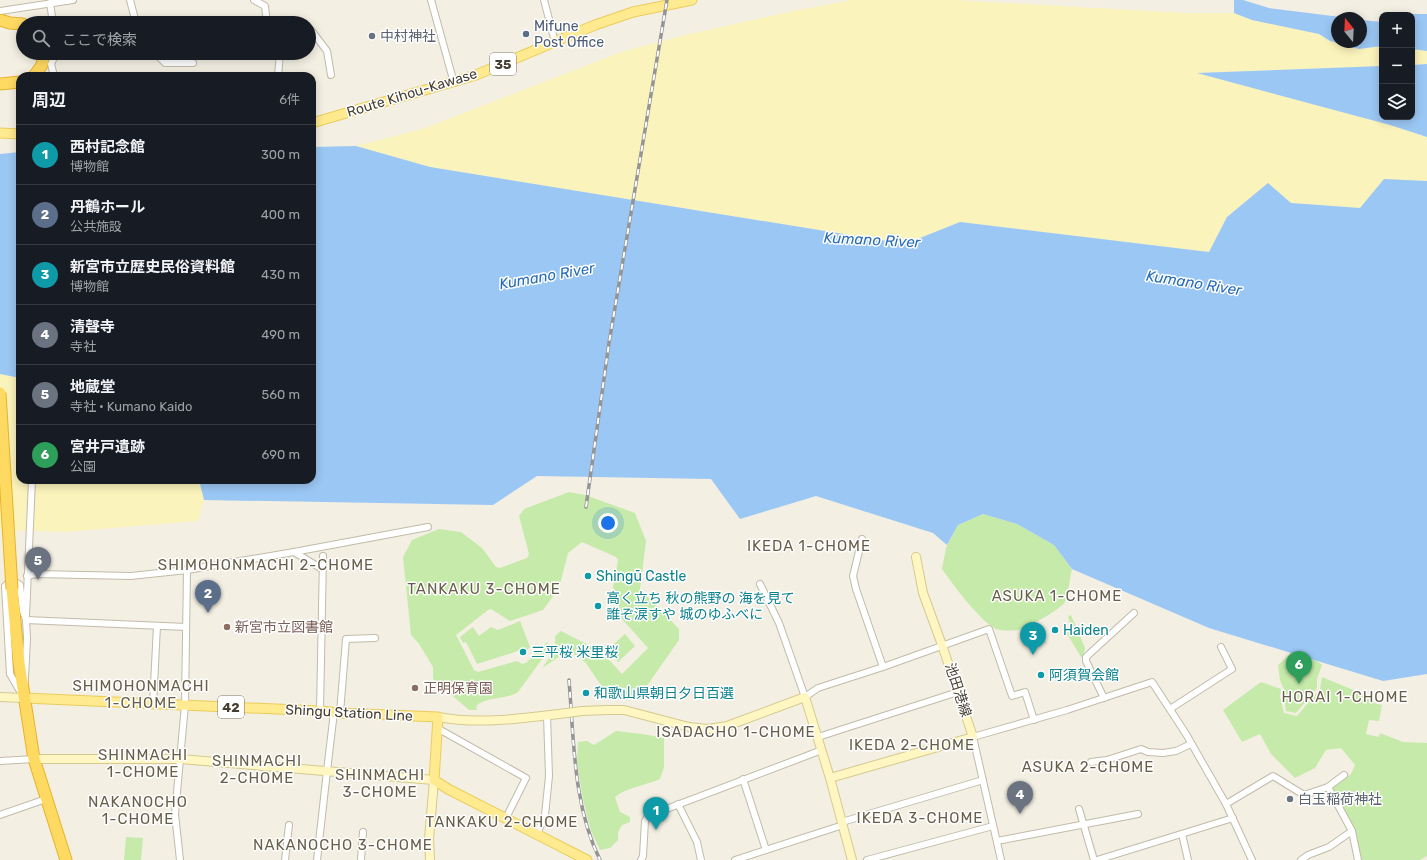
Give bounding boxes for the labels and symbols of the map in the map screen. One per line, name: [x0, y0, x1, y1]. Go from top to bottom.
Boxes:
north arrow: [1331, 12, 1367, 48]
place label: Mifune Post Office: [534, 18, 604, 51]
place label: 中村神社: [380, 28, 436, 45]
marker: Mifune Post Office: [521, 29, 531, 39]
marker: 中村神社: [367, 31, 377, 41]
road number: 35: [490, 53, 516, 75]
street label: Route Kihou-Kawase: [345, 65, 479, 121]
water label: Kumano River: [823, 228, 922, 252]
water label: Kumano River: [498, 259, 597, 293]
water label: Kumano River: [1145, 267, 1244, 300]
your location: [598, 513, 618, 533]
district label: IKEDA 1-CHOME: [747, 537, 871, 555]
pin: 5: [25, 547, 51, 580]
district label: SHIMOHONMACHI 2-CHOME: [158, 556, 374, 574]
place label: Shingū Castle: [596, 568, 686, 585]
marker: Shingū Castle: [583, 571, 593, 581]
pin: 2: [195, 580, 221, 613]
district label: TANKAKU 3-CHOME: [407, 580, 561, 598]
district label: ASUKA 1-CHOME: [992, 587, 1122, 605]
place label: 高く立ち 秋の熊野の 海を見て 誰ぞ涙すや 城のゆふべに: [606, 590, 795, 623]
marker: 高く立ち 秋の熊野の 海を見て 誰ぞ涙すや 城のゆふべに: [593, 601, 603, 611]
place label: 新宮市立図書館: [235, 619, 333, 636]
marker: 新宮市立図書館: [222, 622, 232, 632]
pin: 3: [1020, 622, 1046, 655]
place label: Haiden: [1063, 622, 1109, 639]
marker: Haiden: [1050, 625, 1060, 635]
place label: 三平桜 米里桜: [531, 644, 618, 661]
marker: 三平桜 米里桜: [518, 647, 528, 657]
pin: 6: [1286, 651, 1312, 684]
street label: 池田港線: [941, 661, 975, 719]
place label: 阿須賀会館: [1049, 667, 1119, 684]
marker: 阿須賀会館: [1036, 670, 1046, 680]
district label: SHIMOHONMACHI 1-CHOME: [72, 677, 210, 712]
place label: 正明保育園: [423, 680, 493, 697]
marker: 正明保育園: [410, 683, 420, 693]
place label: 和歌山県朝日夕日百選: [594, 685, 734, 702]
marker: 和歌山県朝日夕日百選: [581, 688, 591, 698]
district label: HORAI 1-CHOME: [1281, 688, 1409, 706]
road number: 42: [218, 696, 244, 718]
street label: Shingu Station Line: [285, 701, 413, 725]
district label: ISADACHO 1-CHOME: [656, 723, 816, 741]
district label: IKEDA 2-CHOME: [849, 736, 975, 754]
district label: SHINMACHI 1-CHOME: [98, 746, 188, 781]
district label: SHINMACHI 2-CHOME: [212, 752, 302, 787]
district label: ASUKA 2-CHOME: [1022, 758, 1154, 776]
district label: SHINMACHI 3-CHOME: [335, 766, 425, 801]
pin: 4: [1007, 781, 1033, 814]
place label: 白玉稲荷神社: [1298, 791, 1382, 808]
district label: NAKANOCHO 1-CHOME: [88, 793, 188, 828]
marker: 白玉稲荷神社: [1285, 794, 1295, 804]
pin: 1: [643, 797, 669, 830]
district label: IKEDA 3-CHOME: [857, 809, 983, 827]
district label: TANKAKU 2-CHOME: [426, 813, 578, 831]
district label: NAKANOCHO 3-CHOME: [253, 836, 433, 854]

